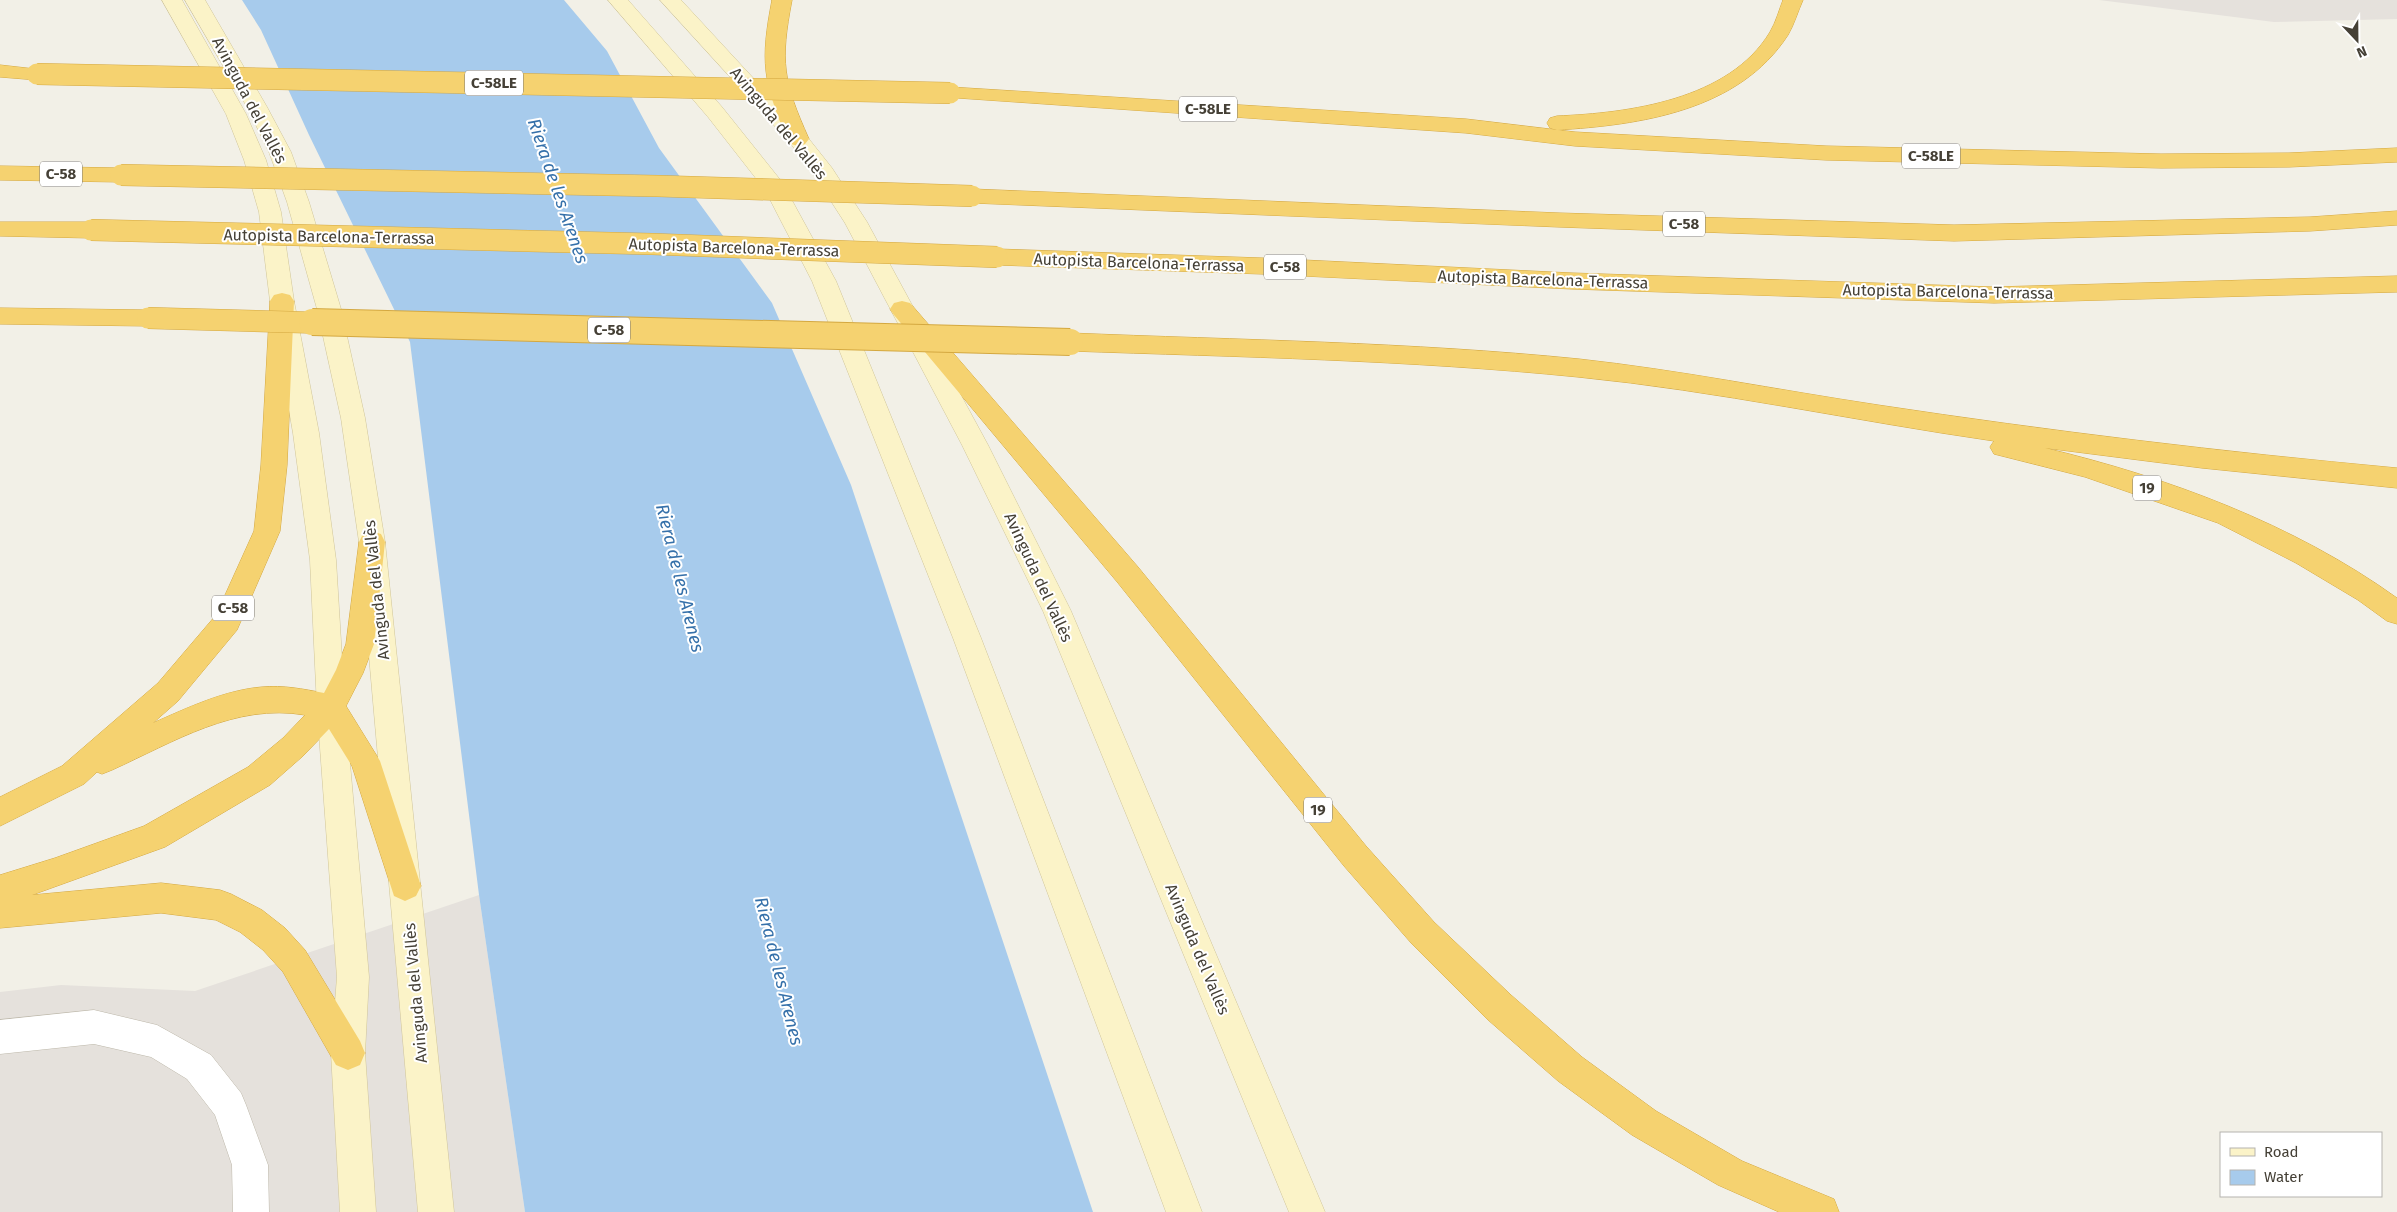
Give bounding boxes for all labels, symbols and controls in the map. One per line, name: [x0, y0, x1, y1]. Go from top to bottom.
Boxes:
north arrow: [2332, 15, 2382, 65]
street label: Avinguda del Vallès: [208, 34, 291, 167]
text: N: [2354, 42, 2369, 61]
street label: Avinguda del Vallès: [726, 63, 831, 183]
road number: C-58LE: [465, 70, 523, 96]
road number: C-58LE: [1179, 96, 1237, 122]
water label: Riera de les Arenes: [523, 116, 593, 266]
road number: C-58LE: [1902, 144, 1960, 168]
road number: C-58: [40, 162, 82, 186]
road number: C-58: [1663, 212, 1705, 236]
street label: Autopista Barcelona-Terrassa: [223, 225, 435, 248]
street label: Autopista Barcelona-Terrassa: [628, 234, 840, 261]
street label: Autopista Barcelona-Terrassa: [1033, 249, 1245, 276]
road number: C-58: [1264, 254, 1306, 280]
street label: Autopista Barcelona-Terrassa: [1437, 266, 1649, 293]
street label: Autopista Barcelona-Terrassa: [1842, 280, 2054, 303]
road number: C-58: [588, 318, 630, 342]
road number: 19: [2133, 476, 2161, 500]
water label: Riera de les Arenes: [651, 502, 709, 654]
street label: Avinguda del Vallès: [1000, 510, 1077, 645]
street label: Avinguda del Vallès: [360, 519, 393, 661]
road number: C-58: [212, 596, 254, 620]
road number: 19: [1304, 798, 1332, 822]
street label: Avinguda del Vallès: [1161, 881, 1234, 1018]
water label: Riera de les Arenes: [750, 895, 808, 1047]
street label: Avinguda del Vallès: [400, 922, 431, 1064]
legend: [2220, 1132, 2382, 1197]
text: Road: [2264, 1143, 2299, 1161]
text: Water: [2264, 1168, 2303, 1186]

